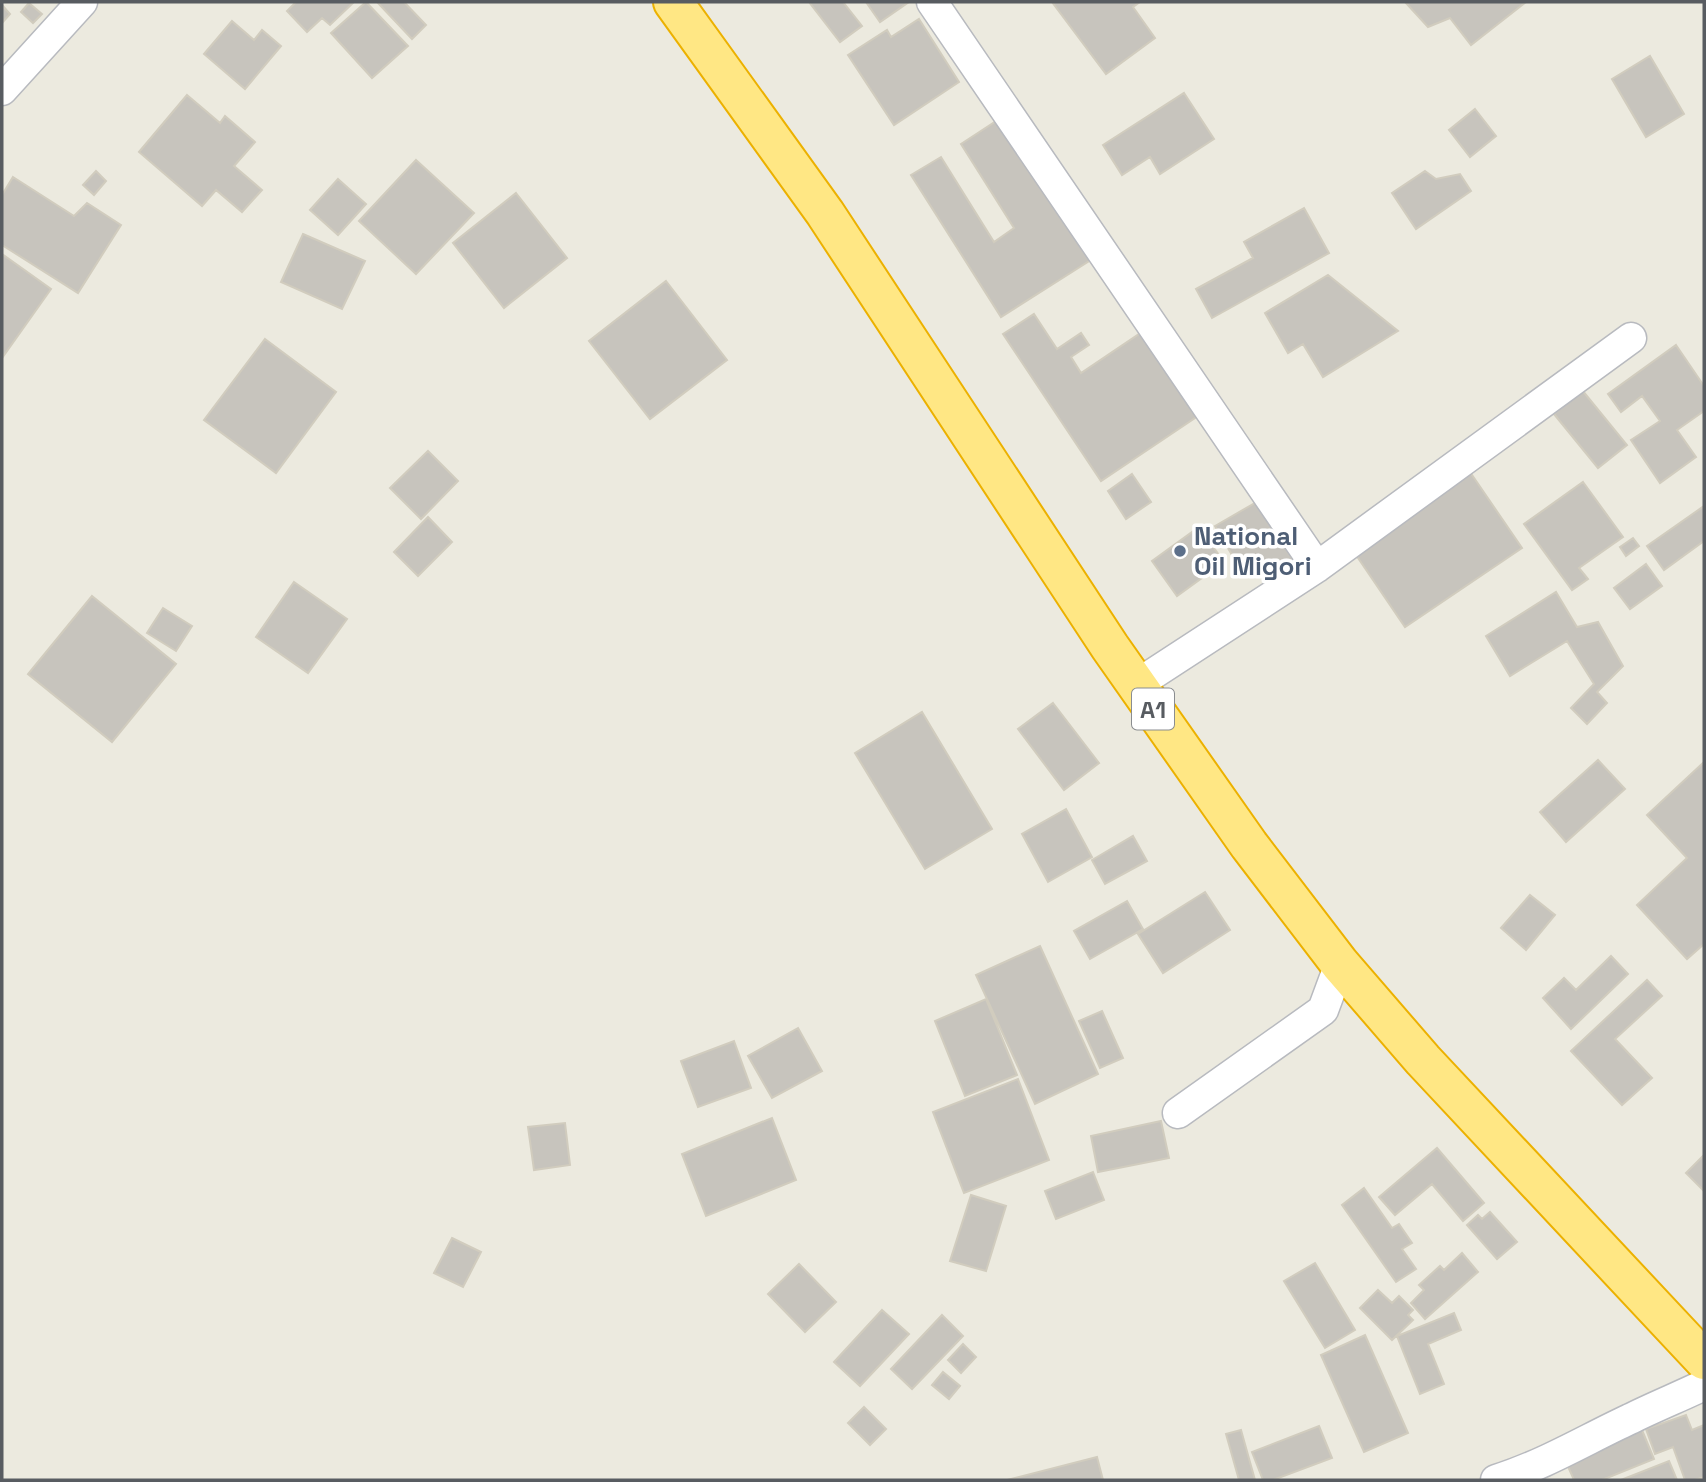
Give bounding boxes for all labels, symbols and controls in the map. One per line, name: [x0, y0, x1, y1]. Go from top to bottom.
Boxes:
place label: National Oil Migori: [1194, 519, 1312, 583]
marker: National Oil Migori: [1172, 543, 1188, 559]
road number: A1: [1132, 688, 1174, 730]

